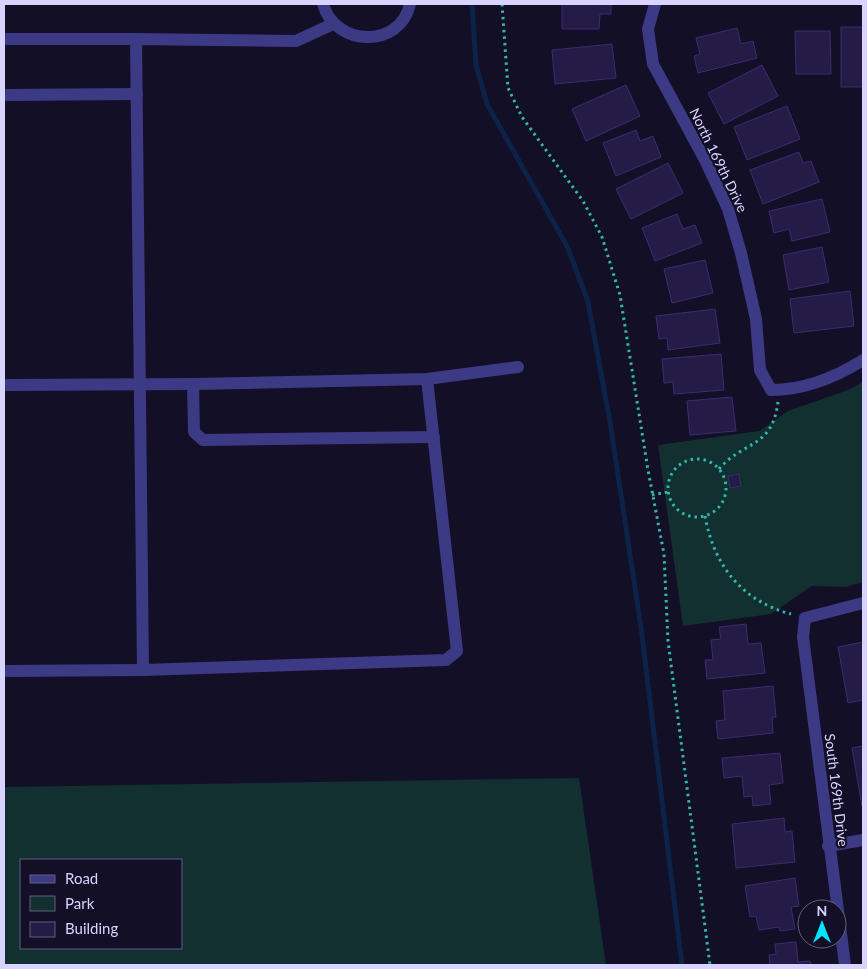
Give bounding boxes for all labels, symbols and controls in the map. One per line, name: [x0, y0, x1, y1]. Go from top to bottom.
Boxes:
street label: North 169th Drive: [686, 105, 752, 215]
street label: South 169th Drive: [822, 732, 852, 848]
legend: [20, 859, 182, 949]
text: Road: [65, 869, 98, 887]
text: Park: [65, 894, 95, 912]
north arrow: [797, 899, 847, 949]
text: N: [817, 902, 827, 919]
text: Building: [65, 919, 118, 937]

